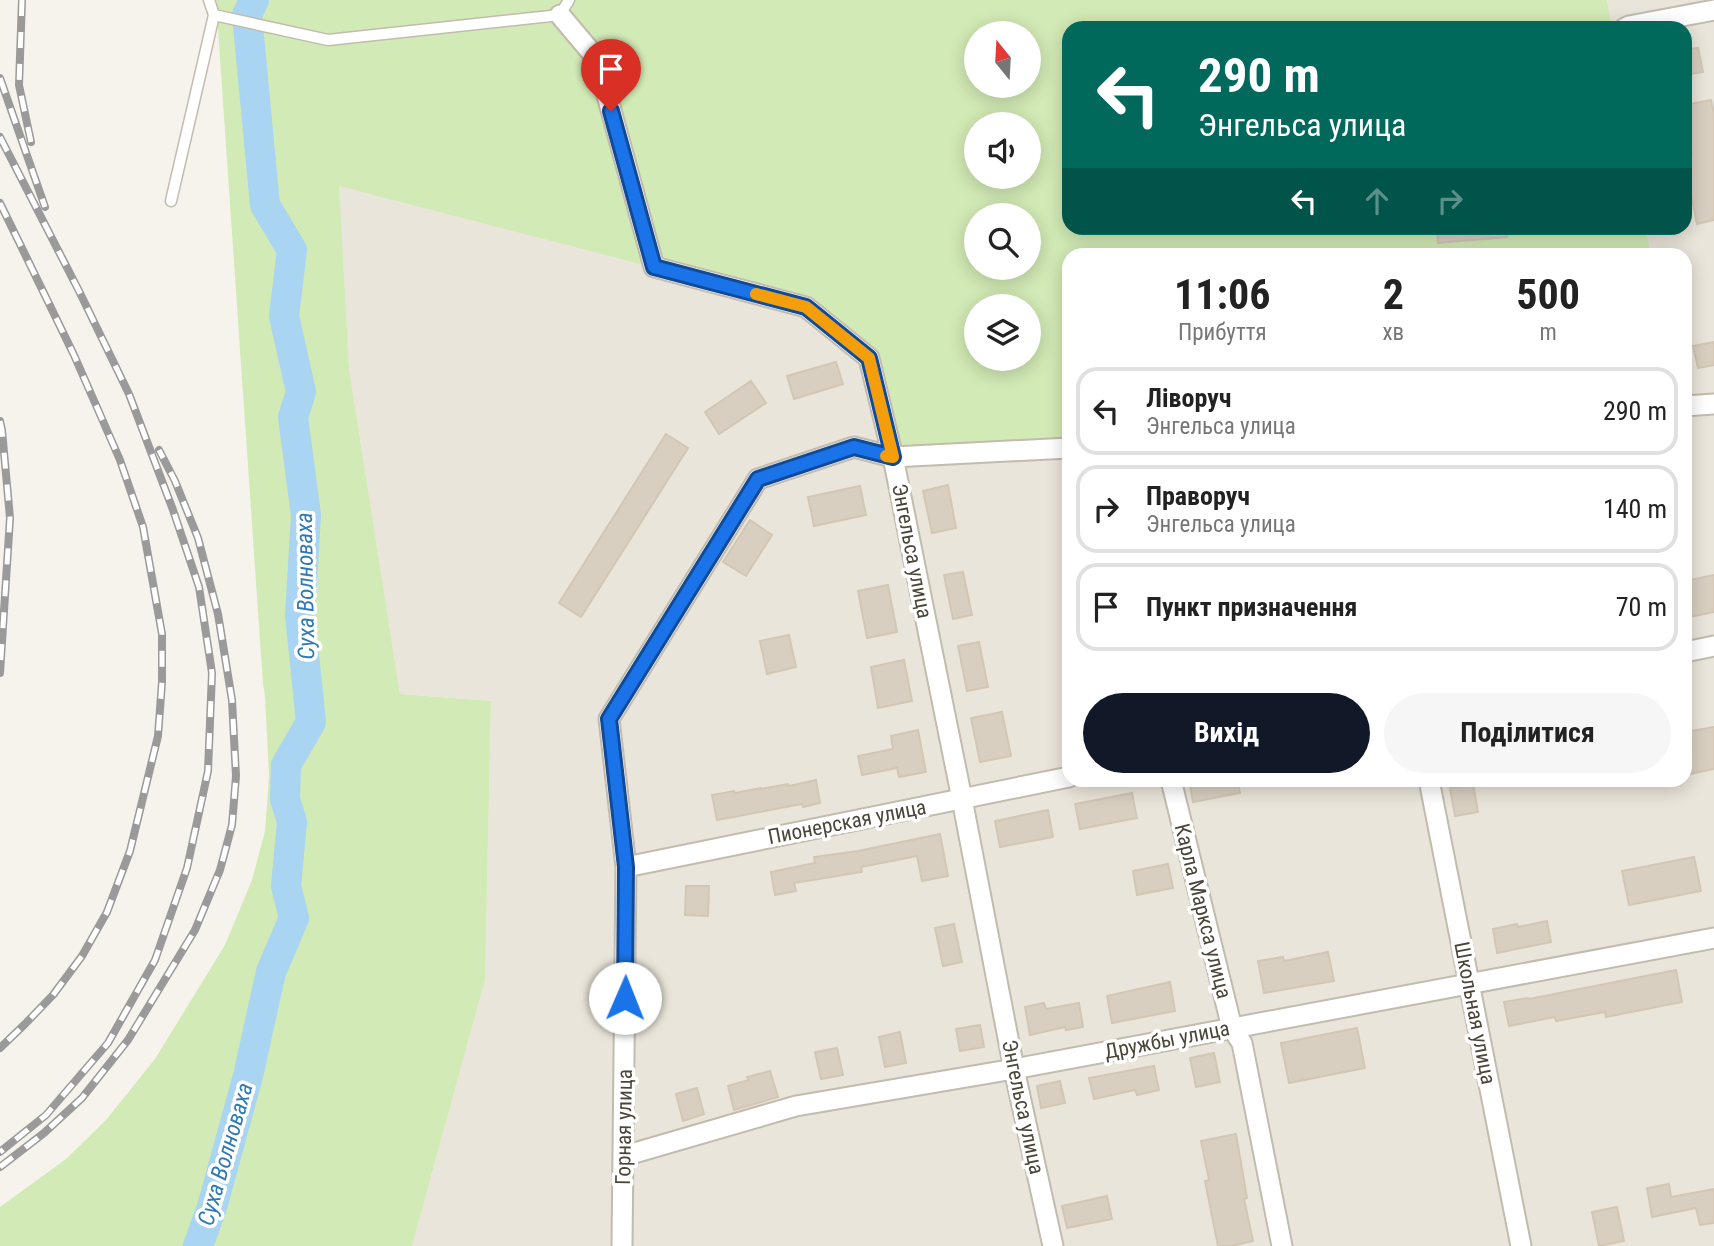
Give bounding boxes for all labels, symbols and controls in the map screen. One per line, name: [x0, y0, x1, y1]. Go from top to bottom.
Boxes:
north arrow: [964, 21, 1041, 98]
map controls: [964, 21, 1041, 371]
pin: [581, 39, 641, 111]
text: 290 m: [1198, 47, 1320, 104]
icon: left: [1083, 49, 1174, 140]
icon: arrive: [592, 50, 630, 88]
text: Энгельса улица: [1198, 106, 1406, 144]
button: sound: [964, 112, 1041, 189]
icon: left: [1285, 182, 1323, 220]
icon: ahead: [1358, 182, 1396, 220]
icon: right: [1431, 182, 1469, 220]
button: search: [964, 203, 1041, 280]
text: 11:06: [1174, 270, 1270, 319]
text: 2: [1383, 270, 1404, 319]
text: 500: [1516, 270, 1580, 319]
button: layers: [964, 294, 1041, 371]
text: Прибуття: [1178, 319, 1267, 346]
text: хв: [1382, 319, 1404, 346]
text: m: [1539, 319, 1557, 346]
text: Ліворуч: [1146, 383, 1231, 413]
icon: left: [1087, 392, 1125, 430]
text: 290 m: [1603, 396, 1667, 426]
text: Энгельса улица: [1146, 413, 1296, 440]
text: Праворуч: [1146, 481, 1250, 511]
street label: Энгельса улица: [887, 482, 937, 620]
icon: right: [1087, 490, 1125, 528]
text: 140 m: [1603, 494, 1667, 524]
text: Энгельса улица: [1146, 511, 1296, 538]
water label: Суха Волноваха: [291, 512, 320, 660]
icon: arrive: [1087, 588, 1125, 626]
text: Пункт призначення: [1146, 592, 1357, 622]
text: 70 m: [1616, 592, 1667, 622]
button: Вихід: [1083, 693, 1370, 773]
button: Поділитися: [1384, 693, 1671, 773]
street label: Пионерская улица: [766, 795, 928, 849]
street label: Карла Маркса улица: [1170, 821, 1236, 1001]
street label: Школьная улица: [1449, 940, 1501, 1086]
position arrow: [588, 961, 662, 1035]
street label: Дружбы улица: [1102, 1016, 1232, 1064]
street label: Энгельса улица: [997, 1038, 1049, 1176]
street label: Горная улица: [611, 1069, 637, 1185]
water label: Суха Волноваха: [192, 1080, 259, 1229]

